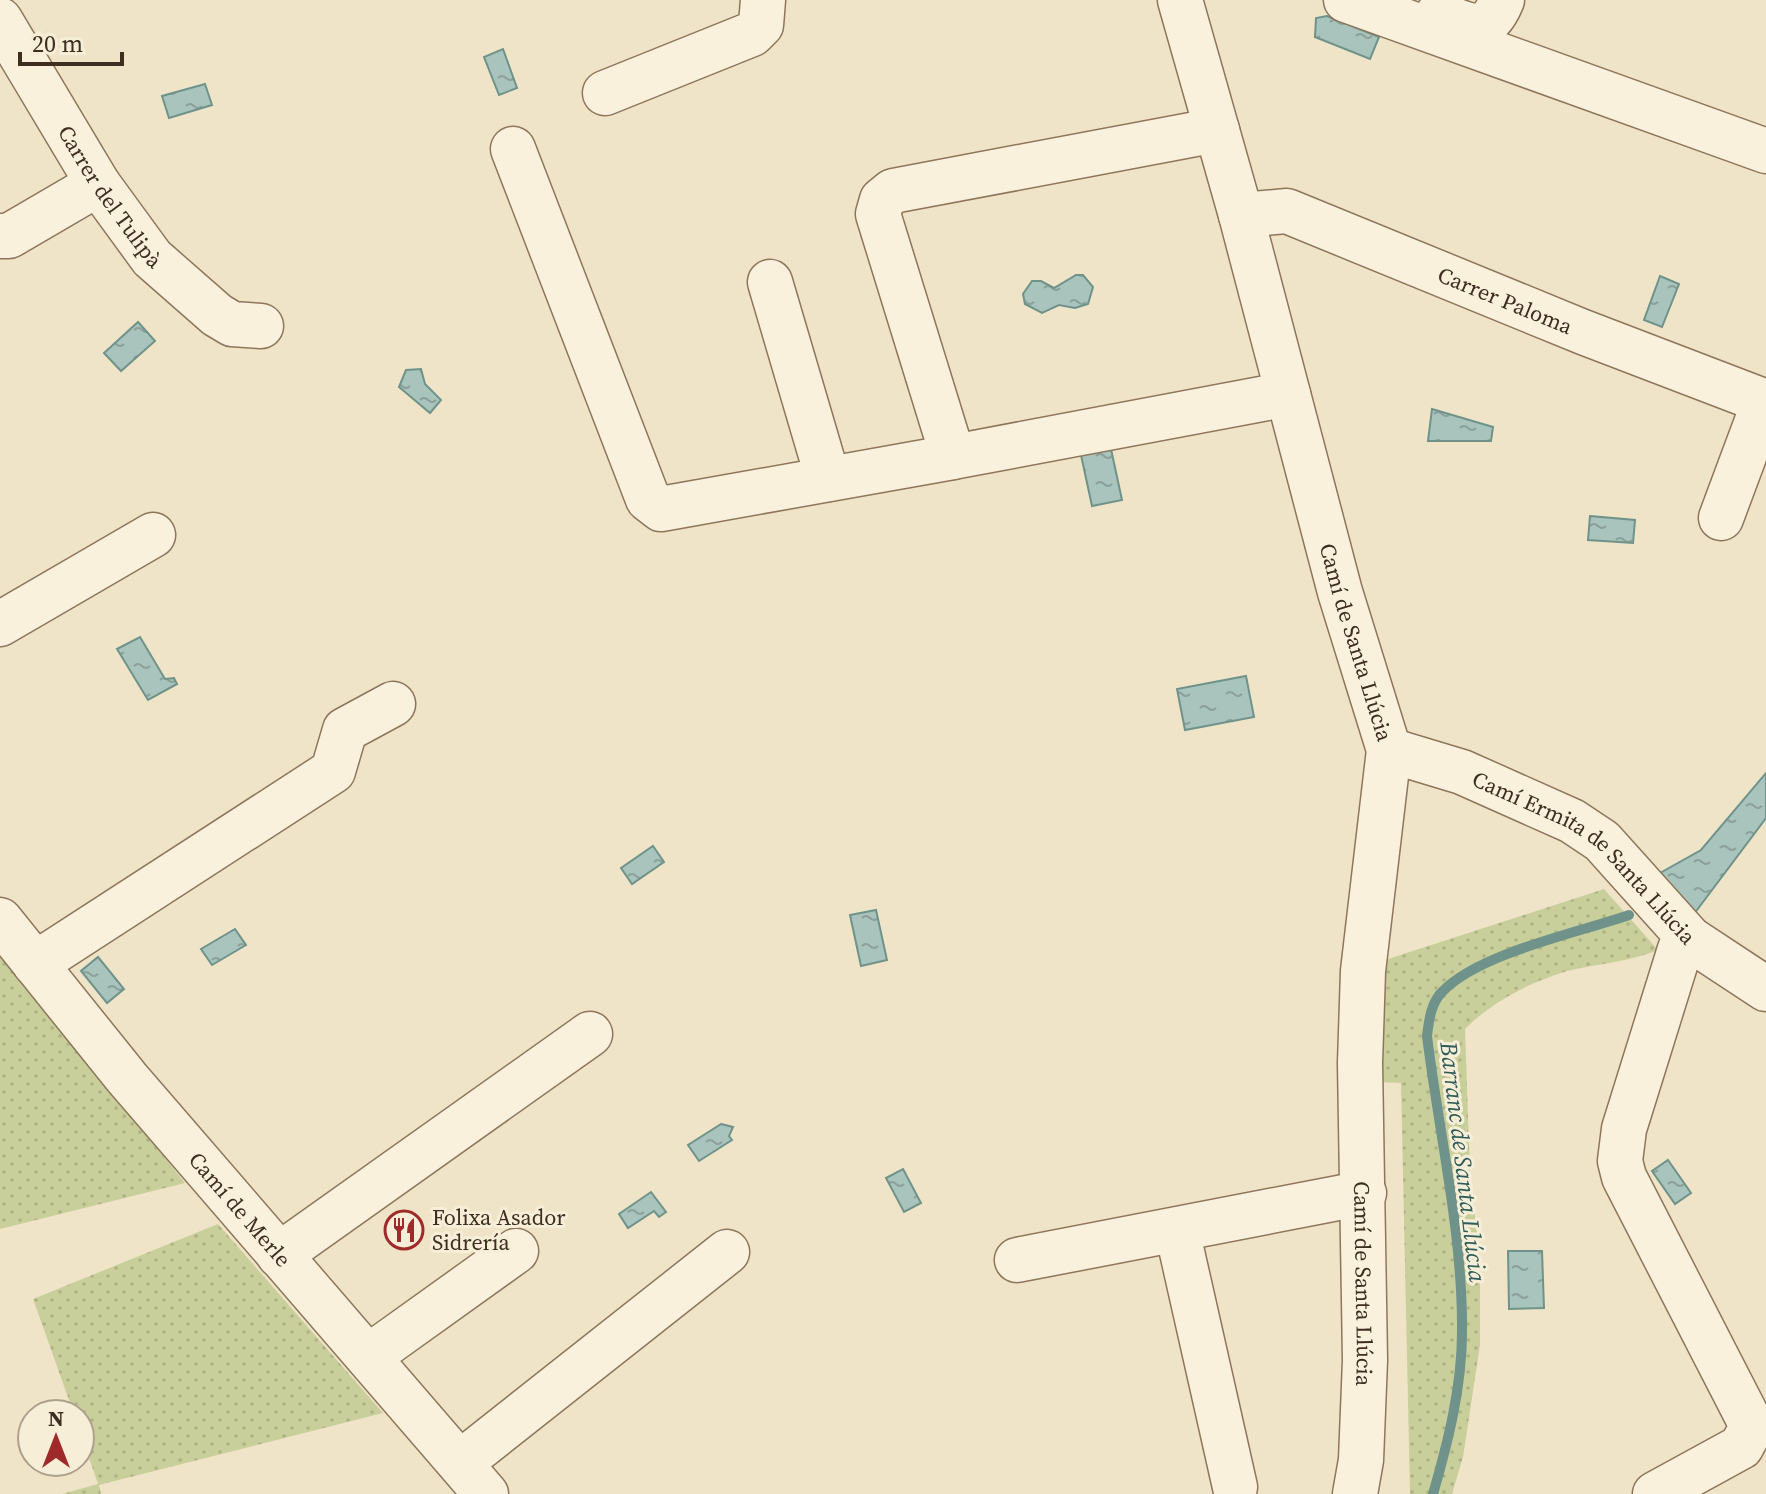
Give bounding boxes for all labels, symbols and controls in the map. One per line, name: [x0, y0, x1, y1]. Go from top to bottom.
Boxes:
scale bar: [20, 16, 122, 66]
text: 20 m: [32, 27, 83, 60]
street label: Carrer del Tulipà: [51, 119, 169, 275]
street label: Carrer Paloma: [1433, 259, 1578, 341]
street label: Camí de Santa Llúcia: [1313, 540, 1401, 745]
street label: Camí Ermita de Santa Llúcia: [1468, 764, 1703, 951]
water label: Barranc de Santa Llúcia: [1432, 1039, 1495, 1285]
street label: Camí de Merle: [182, 1145, 298, 1273]
street label: Camí de Santa Llúcia: [1347, 1181, 1380, 1388]
place label: Folixa Asador Sidrería: [432, 1202, 566, 1257]
restaurant icon: Folixa Asador Sidrería: [383, 1209, 425, 1251]
north arrow: [16, 1398, 96, 1478]
text: N: [48, 1403, 64, 1433]

